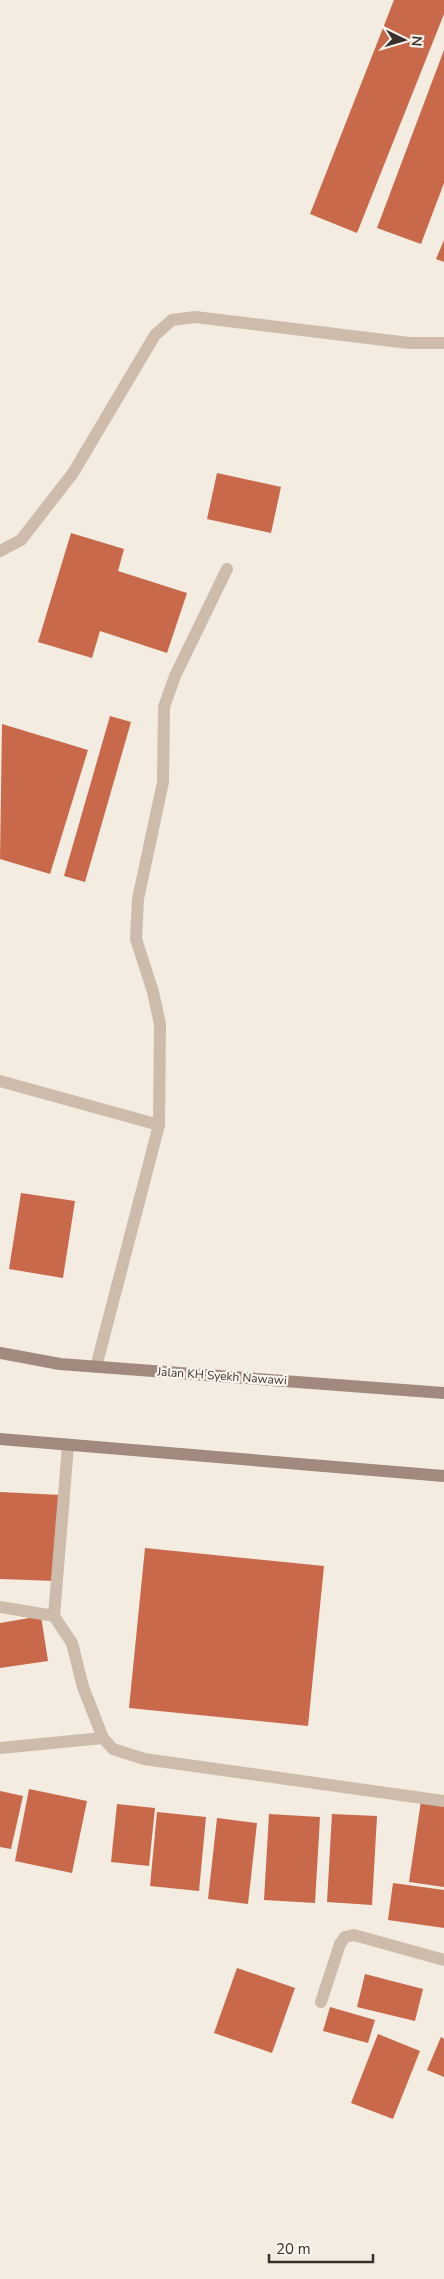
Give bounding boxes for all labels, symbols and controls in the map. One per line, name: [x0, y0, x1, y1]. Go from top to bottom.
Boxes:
north arrow: [379, 15, 429, 65]
text: N: [407, 35, 426, 47]
street label: Jalan KH Syekh Nawawi: [156, 1363, 287, 1389]
scale bar: [269, 2232, 373, 2264]
text: 20 m: [276, 2239, 311, 2259]

